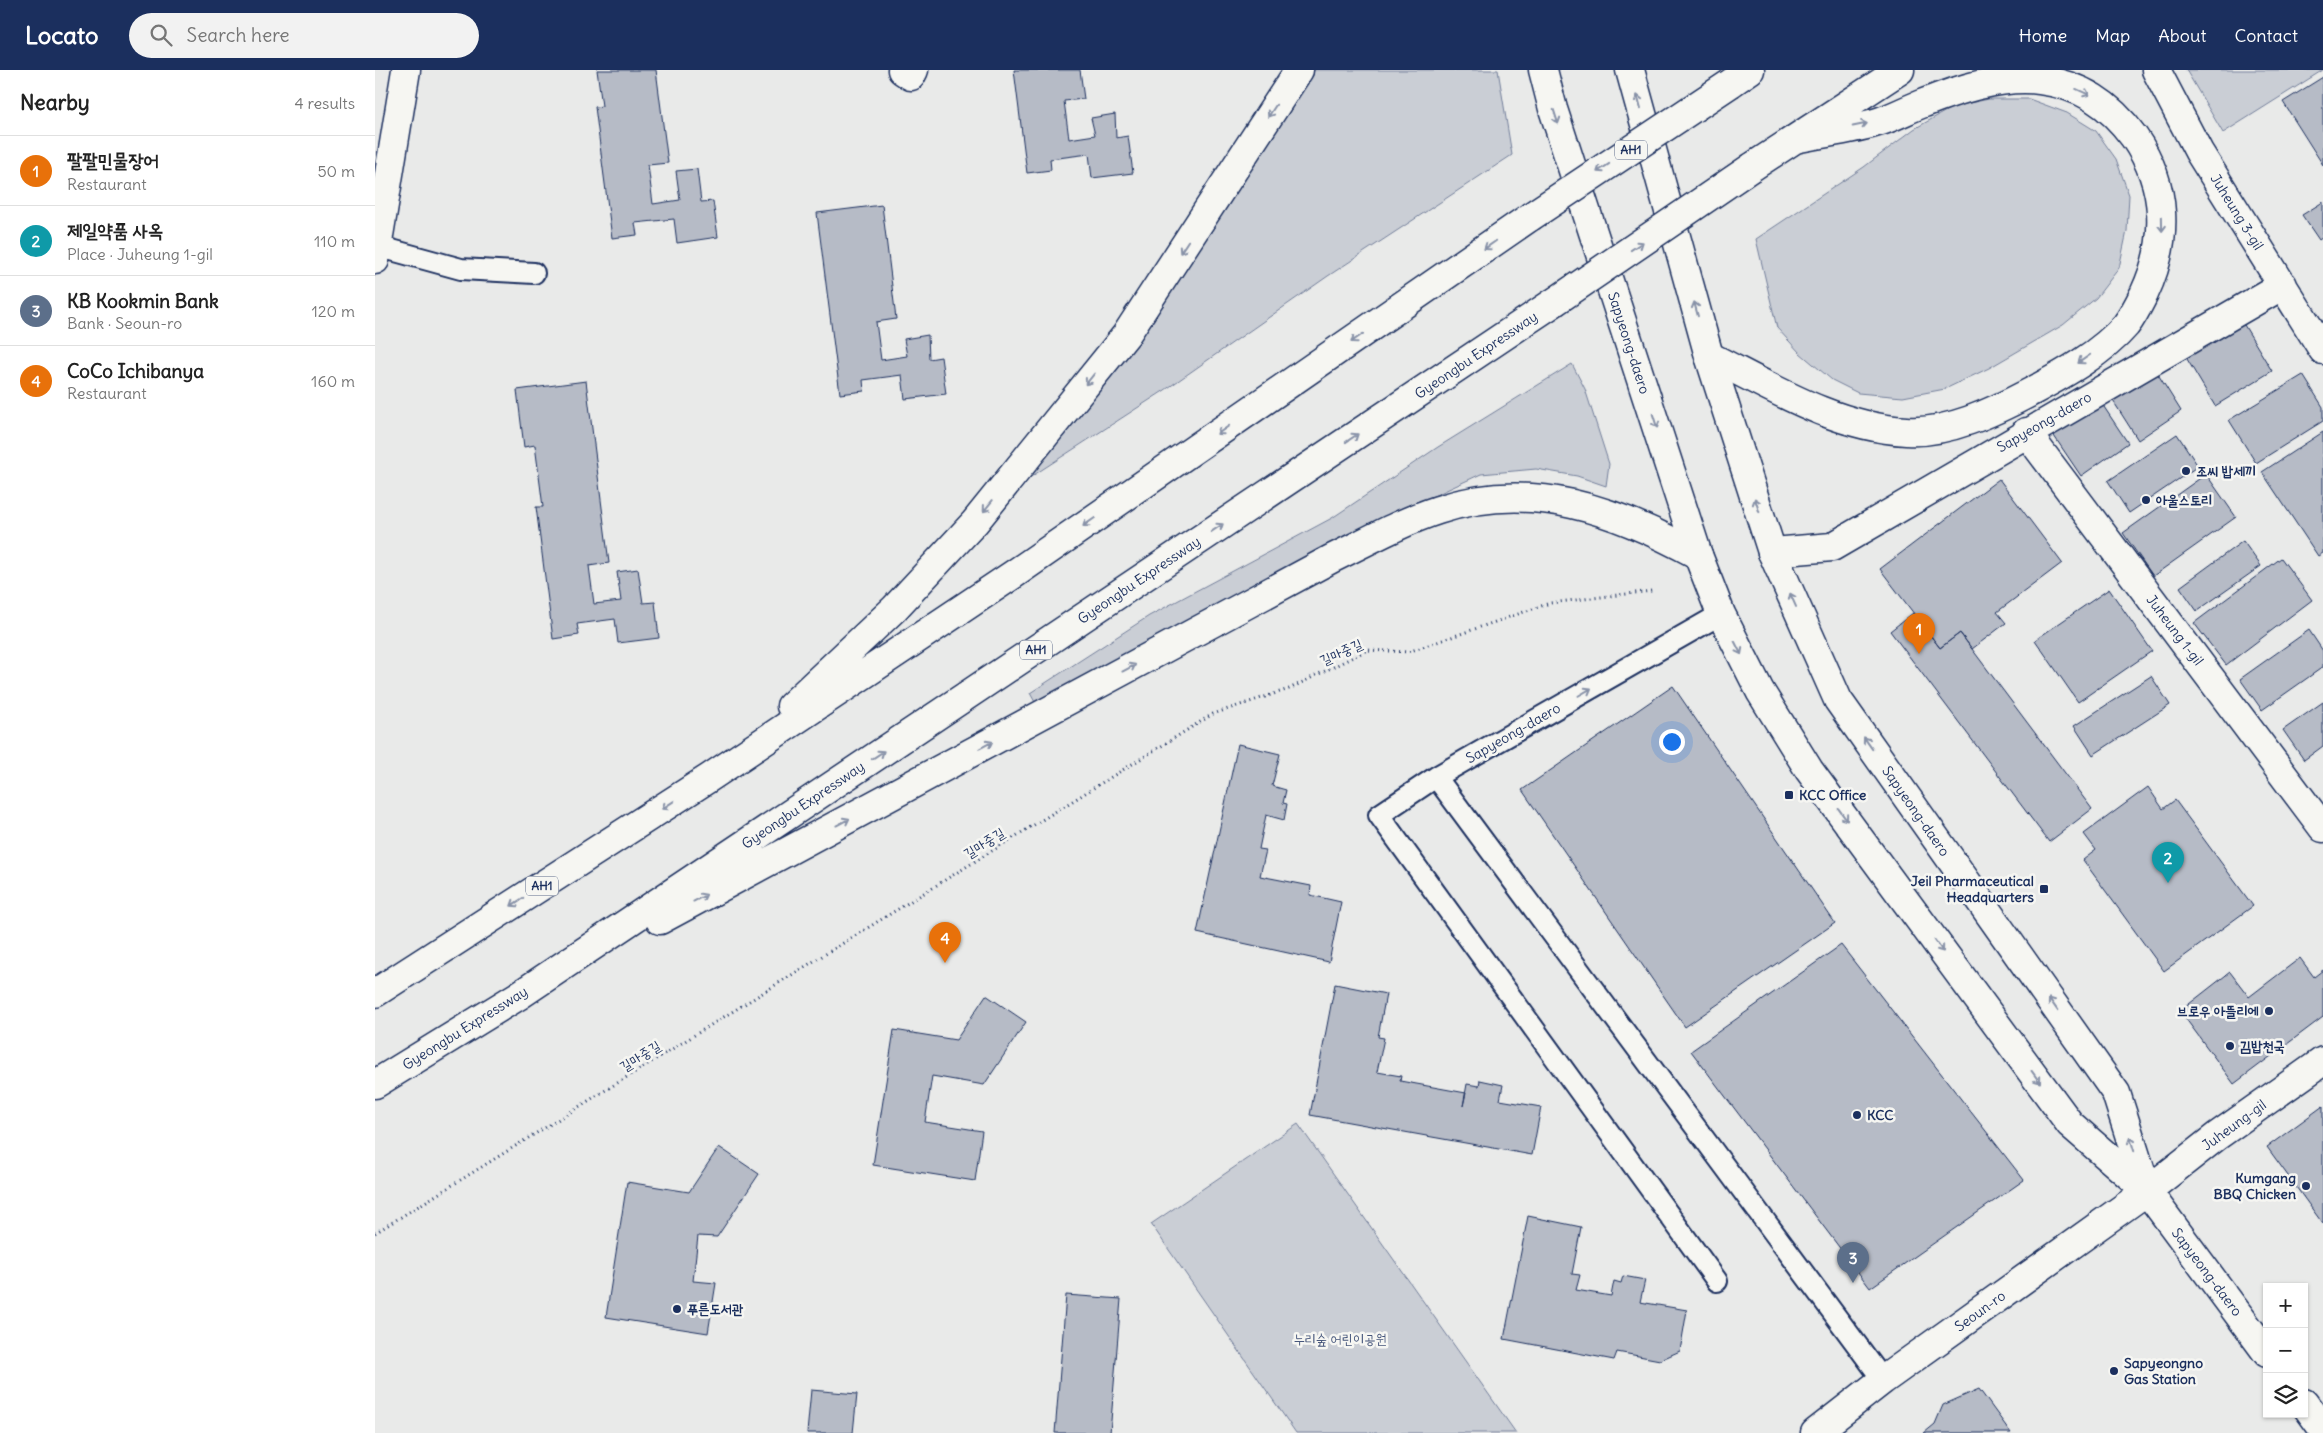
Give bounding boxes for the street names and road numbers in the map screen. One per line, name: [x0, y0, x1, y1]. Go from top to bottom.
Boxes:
road number: AH1: [1615, 140, 1647, 160]
street label: Juheung 3-gil: [2206, 171, 2268, 253]
street label: Sapyeong-daero: [1604, 290, 1654, 396]
street label: Gyeongbu Expressway: [1411, 307, 1541, 403]
street label: Sapyeong-daero: [1994, 388, 2095, 456]
street label: Gyeongbu Expressway: [1074, 532, 1204, 628]
street label: Juheung 1-gil: [2143, 591, 2207, 669]
street label: 길마중길: [1317, 634, 1366, 669]
road number: AH1: [1020, 640, 1052, 660]
street label: Sapyeong-daero: [1463, 699, 1564, 767]
street label: Gyeongbu Expressway: [738, 757, 868, 853]
street label: Sapyeong-daero: [1878, 762, 1954, 860]
street label: 길마중길: [960, 823, 1008, 863]
road number: AH1: [526, 876, 558, 896]
street label: Gyeongbu Expressway: [399, 982, 531, 1074]
street label: 길마중길: [616, 1036, 664, 1076]
street label: Juheung-gil: [2198, 1096, 2270, 1154]
street label: Sapyeong-daero: [2168, 1224, 2246, 1320]
street label: Seoun-ro: [1951, 1286, 2009, 1336]

